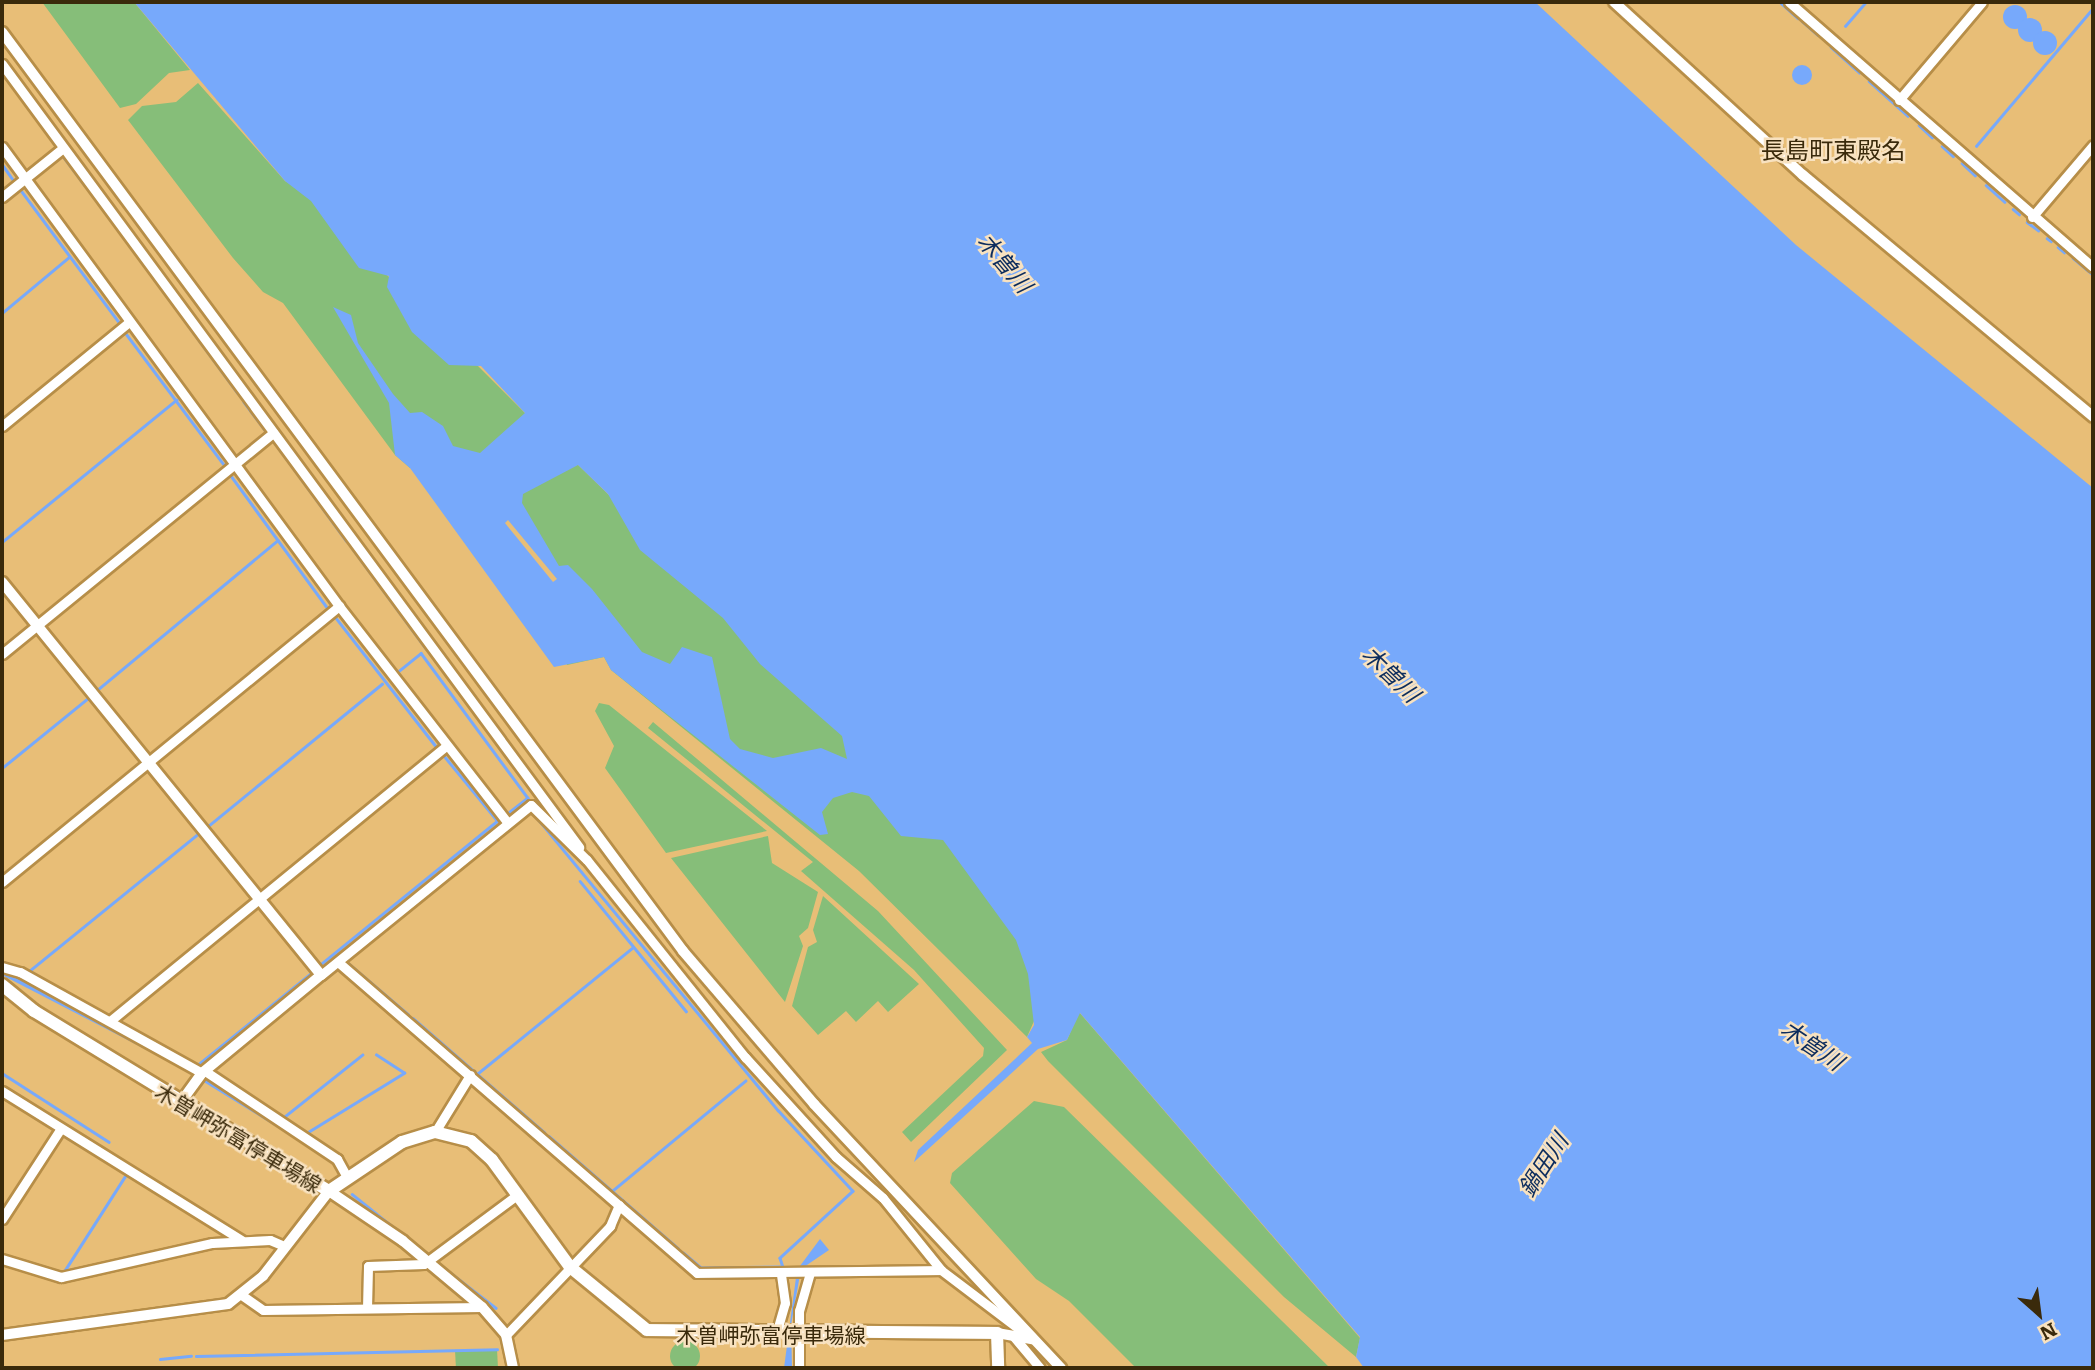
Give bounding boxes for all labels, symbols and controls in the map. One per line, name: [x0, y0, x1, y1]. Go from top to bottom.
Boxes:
district label: 長島町東殿名: [1761, 135, 1905, 163]
water label: 木曽川: [973, 227, 1039, 297]
water label: 木曽川: [1358, 639, 1426, 707]
water label: 木曽川: [1777, 1013, 1849, 1075]
street label: 木曽岬弥富停車場線: [152, 1078, 326, 1196]
water label: 鍋田川: [1512, 1128, 1572, 1200]
north arrow: [2004, 1279, 2074, 1349]
text: N: [2035, 1316, 2062, 1349]
street label: 木曽岬弥富停車場線: [677, 1321, 865, 1347]

